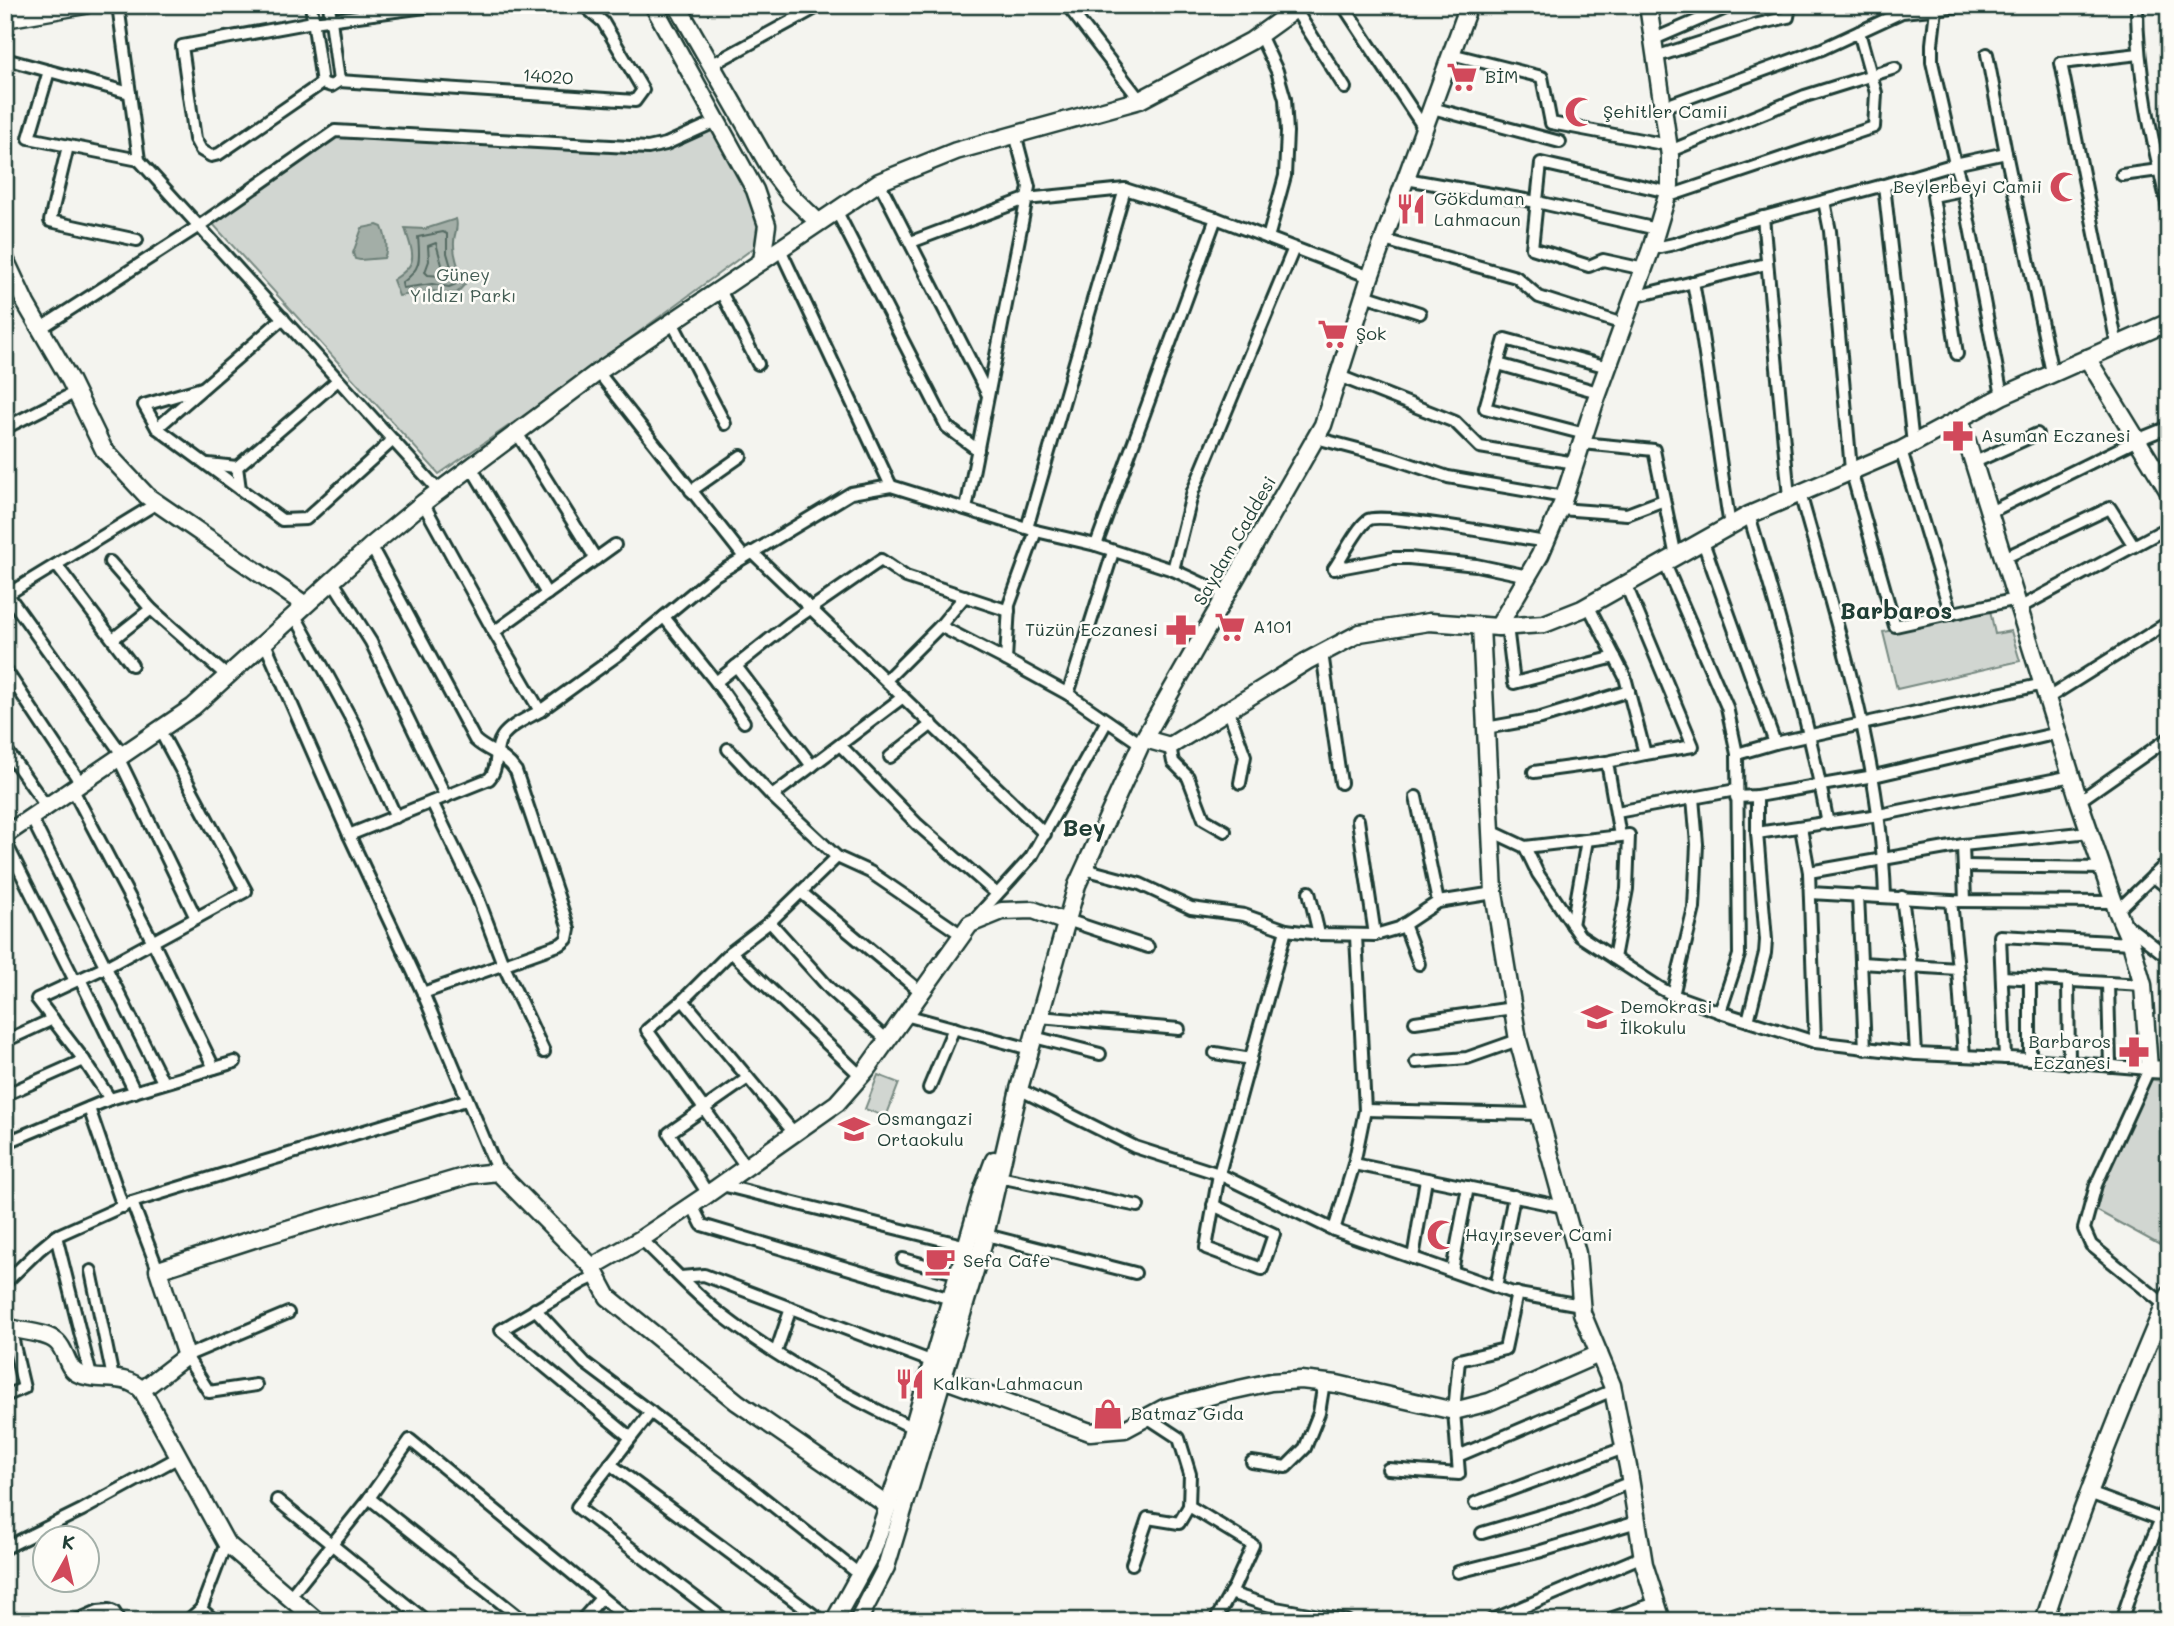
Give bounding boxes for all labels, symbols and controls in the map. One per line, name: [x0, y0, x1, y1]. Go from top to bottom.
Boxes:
supermarket icon: BİM: [1445, 60, 1479, 94]
street label: 14020: [522, 62, 574, 90]
place label: BİM: [1485, 64, 1518, 88]
mosque icon: Şehitler Camii: [1563, 95, 1597, 129]
place label: Şehitler Camii: [1603, 99, 1728, 123]
mosque icon: Beylerbeyi Camii: [2048, 170, 2082, 204]
place label: Beylerbeyi Camii: [1893, 174, 2042, 198]
place label: Gökduman Lahmacun: [1434, 186, 1524, 231]
restaurant icon: Gökduman Lahmacun: [1394, 192, 1428, 226]
park label: Güney Yıldızı Parkı: [410, 262, 516, 307]
supermarket icon: Şok: [1316, 317, 1350, 351]
place label: Şok: [1356, 321, 1386, 345]
pharmacy icon: Asuman Eczanesi: [1941, 419, 1975, 453]
place label: Asuman Eczanesi: [1981, 423, 2131, 447]
street label: Saydam Caddesi: [1187, 471, 1281, 610]
district label: Barbaros: [1840, 594, 1952, 625]
supermarket icon: A101: [1213, 610, 1247, 644]
pharmacy icon: Tüzün Eczanesi: [1164, 613, 1198, 647]
place label: A101: [1253, 614, 1293, 638]
place label: Tüzün Eczanesi: [1025, 617, 1158, 641]
district label: Bey: [1062, 811, 1106, 842]
place label: Demokrasi İlkokulu: [1620, 994, 1713, 1039]
school or university icon: Demokrasi İlkokulu: [1580, 1000, 1614, 1034]
place label: Barbaros Eczanesi: [2028, 1029, 2111, 1074]
pharmacy icon: Barbaros Eczanesi: [2117, 1035, 2151, 1069]
place label: Osmangazi Ortaokulu: [877, 1106, 973, 1151]
school or university icon: Osmangazi Ortaokulu: [837, 1112, 871, 1146]
mosque icon: Hayırsever Cami: [1425, 1218, 1459, 1252]
place label: Hayırsever Cami: [1465, 1222, 1612, 1246]
cafe icon: Sefa Cafe: [923, 1244, 957, 1278]
place label: Sefa Cafe: [963, 1248, 1050, 1272]
restaurant icon: Kalkan Lahmacun: [893, 1367, 927, 1401]
place label: Kalkan Lahmacun: [933, 1371, 1083, 1395]
shop icon: Batmaz Gıda: [1091, 1397, 1125, 1431]
place label: Batmaz Gıda: [1131, 1401, 1244, 1425]
north arrow: [32, 1524, 102, 1594]
text: K: [60, 1528, 76, 1555]

